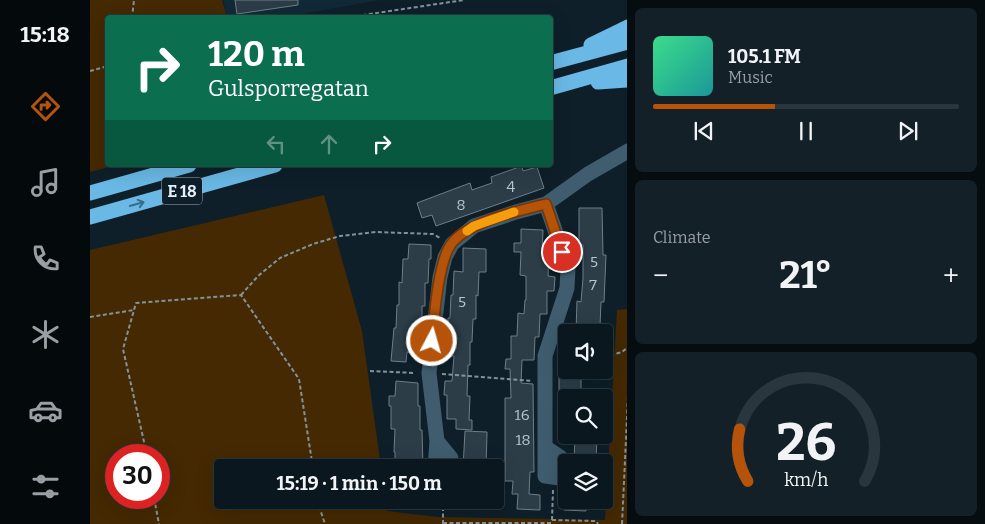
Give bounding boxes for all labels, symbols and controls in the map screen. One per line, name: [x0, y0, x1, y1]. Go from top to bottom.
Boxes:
text: 15:18: [20, 21, 70, 48]
text: 120 m: [208, 33, 305, 75]
icon: right: [125, 35, 190, 100]
text: 105.1 FM: [728, 45, 801, 68]
text: Music: [728, 68, 773, 87]
text: Gulsporregatan: [208, 75, 369, 102]
icon: directions: [28, 89, 63, 124]
icon: previous: [690, 117, 718, 145]
icon: pause: [792, 117, 820, 145]
icon: next: [894, 117, 922, 145]
icon: left: [262, 130, 290, 158]
icon: ahead: [315, 130, 343, 158]
icon: right: [368, 130, 396, 158]
icon: music: [28, 165, 63, 200]
road number: E 18: [162, 178, 202, 205]
house number: 4: [507, 178, 516, 196]
house number: 8: [456, 196, 466, 214]
one-way arrow: [129, 198, 145, 208]
text: Climate: [653, 228, 711, 247]
pin: [541, 231, 583, 273]
icon: arrive: [548, 238, 576, 266]
icon: phone: [28, 241, 63, 276]
text: 21°: [779, 252, 832, 298]
house number: 5: [590, 253, 598, 271]
text: −: [653, 259, 668, 292]
text: +: [943, 259, 959, 292]
house number: 7: [589, 276, 597, 294]
house number: 5: [458, 293, 466, 311]
position arrow: [405, 314, 457, 366]
icon: climate: [28, 317, 63, 352]
map controls: [558, 324, 613, 509]
button: sound: [558, 324, 613, 379]
button: search: [558, 389, 613, 444]
icon: car: [28, 393, 63, 428]
house number: 16: [515, 406, 530, 424]
text: 26: [776, 411, 836, 474]
house number: 18: [515, 431, 531, 449]
speed limit sign: 30: [105, 444, 170, 509]
button: layers: [558, 454, 613, 509]
icon: filters: [28, 469, 63, 504]
text: km/h: [784, 469, 828, 491]
text: 15:19 · 1 min · 150 m: [276, 472, 442, 495]

